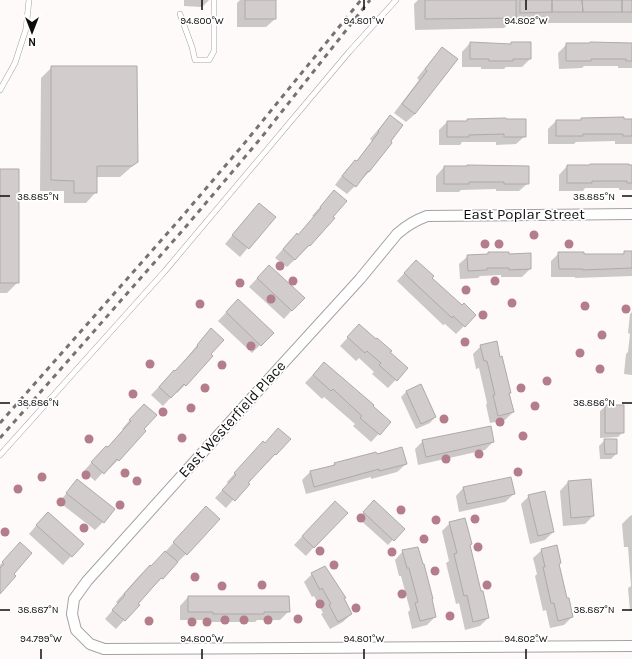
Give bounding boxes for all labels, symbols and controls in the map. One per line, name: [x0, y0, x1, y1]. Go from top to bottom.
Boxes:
north arrow: [12, 12, 52, 52]
text: 94.800°W: [180, 15, 224, 27]
text: 94.801°W: [344, 15, 385, 27]
text: 94.802°W: [504, 15, 548, 27]
text: N: [28, 35, 36, 48]
text: 38.885°N: [17, 191, 59, 203]
text: 38.885°N: [573, 191, 615, 203]
street label: East Poplar Street: [463, 205, 585, 223]
street label: East Westerfield Place: [175, 357, 289, 481]
text: 38.886°N: [17, 397, 59, 409]
text: 38.886°N: [573, 397, 615, 409]
text: 38.887°N: [17, 604, 59, 616]
text: 38.887°N: [573, 604, 615, 616]
text: 94.799°W: [20, 633, 62, 645]
text: 94.800°W: [180, 633, 224, 645]
text: 94.801°W: [344, 633, 385, 645]
text: 94.802°W: [504, 633, 548, 645]

